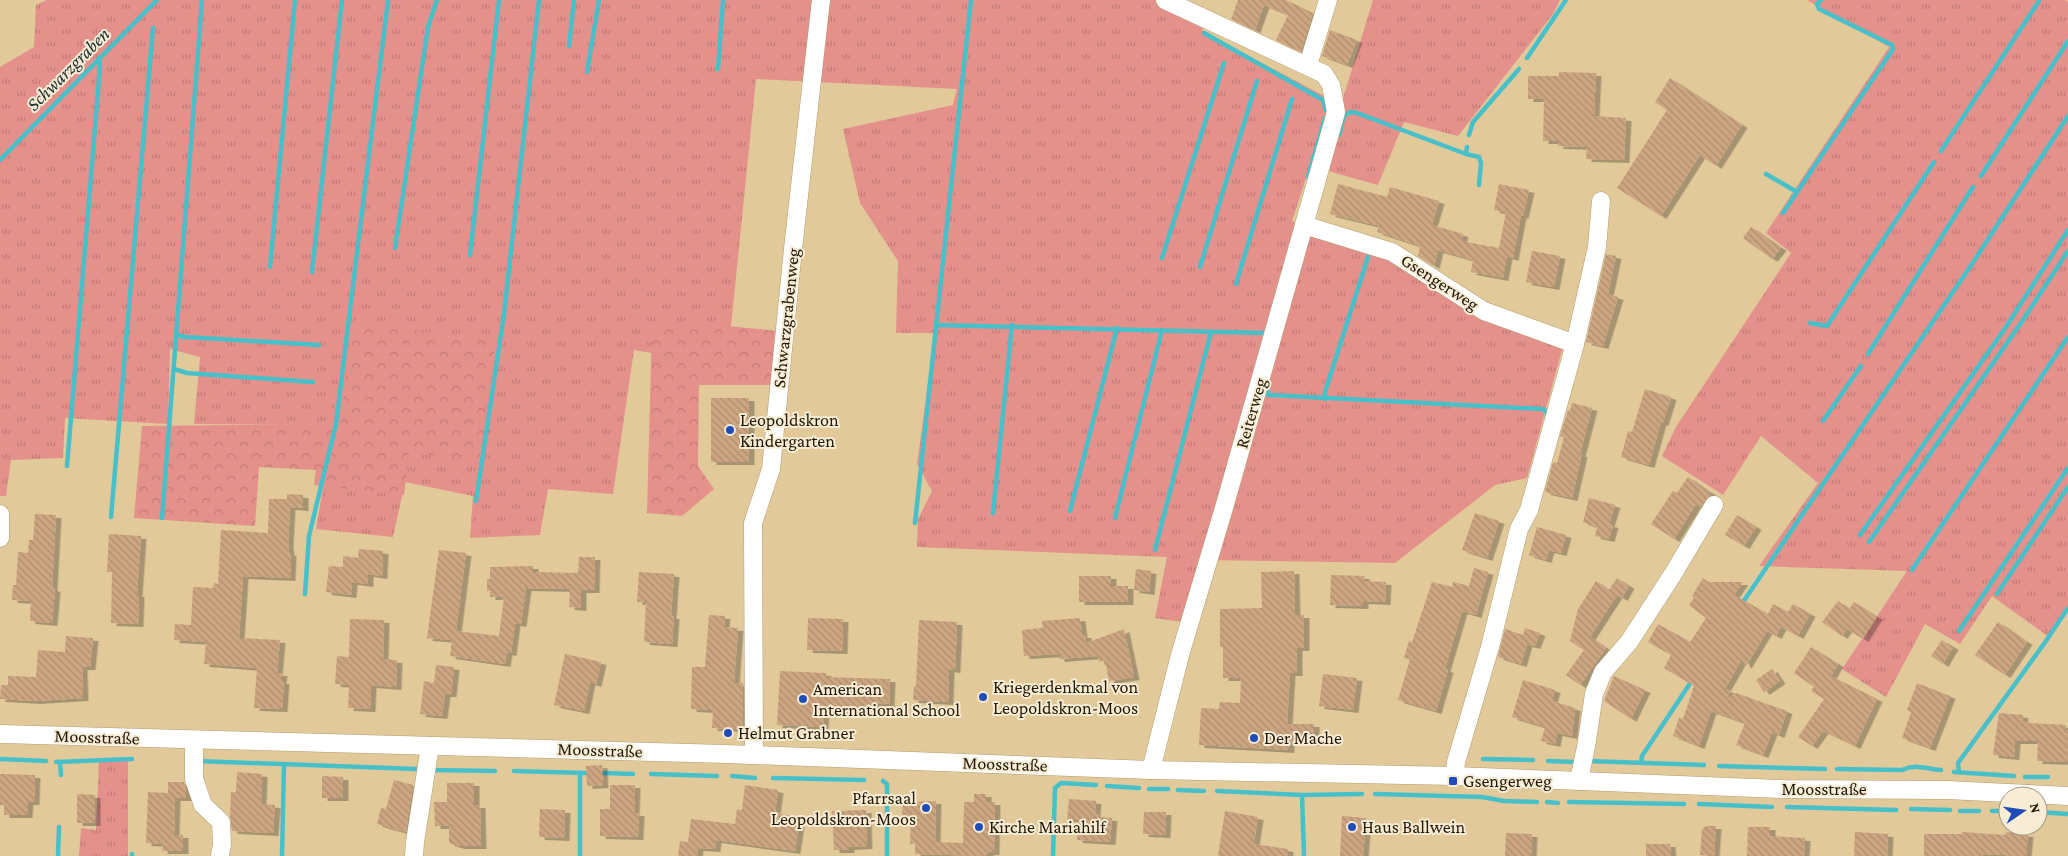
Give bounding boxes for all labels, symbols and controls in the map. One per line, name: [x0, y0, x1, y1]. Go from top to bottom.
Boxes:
water label: Schwarzgraben: [22, 23, 114, 115]
street label: Schwarzgrabenweg: [769, 247, 803, 389]
street label: Gsengerweg: [1397, 249, 1483, 315]
street label: Reiterweg: [1231, 375, 1271, 450]
place label: Leopoldskron Kindergarten: [740, 410, 839, 451]
marker: Leopoldskron Kindergarten: [724, 424, 736, 436]
place label: Kriegerdenkmal von Leopoldskron-Moos: [993, 677, 1139, 718]
place label: American International School: [813, 679, 960, 720]
marker: Kriegerdenkmal von Leopoldskron-Moos: [977, 691, 989, 703]
marker: American International School: [797, 693, 809, 705]
place label: Helmut Grabner: [738, 723, 855, 743]
street label: Moosstraße: [54, 726, 140, 748]
marker: Helmut Grabner: [722, 727, 734, 739]
place label: Der Mache: [1264, 728, 1342, 748]
marker: Der Mache: [1248, 732, 1260, 744]
street label: Moosstraße: [557, 739, 643, 761]
street label: Moosstraße: [962, 753, 1048, 775]
place label: Gsengerweg: [1463, 771, 1552, 791]
marker: Gsengerweg: [1447, 775, 1459, 787]
street label: Moosstraße: [1781, 779, 1867, 799]
north arrow: [1998, 786, 2048, 836]
place label: Pfarrsaal Leopoldskron-Moos: [771, 788, 916, 829]
marker: Pfarrsaal Leopoldskron-Moos: [920, 802, 932, 814]
text: N: [2027, 802, 2045, 815]
place label: Kirche Mariahilf: [989, 817, 1107, 837]
place label: Haus Ballwein: [1362, 817, 1465, 837]
marker: Kirche Mariahilf: [973, 821, 985, 833]
marker: Haus Ballwein: [1346, 821, 1358, 833]

